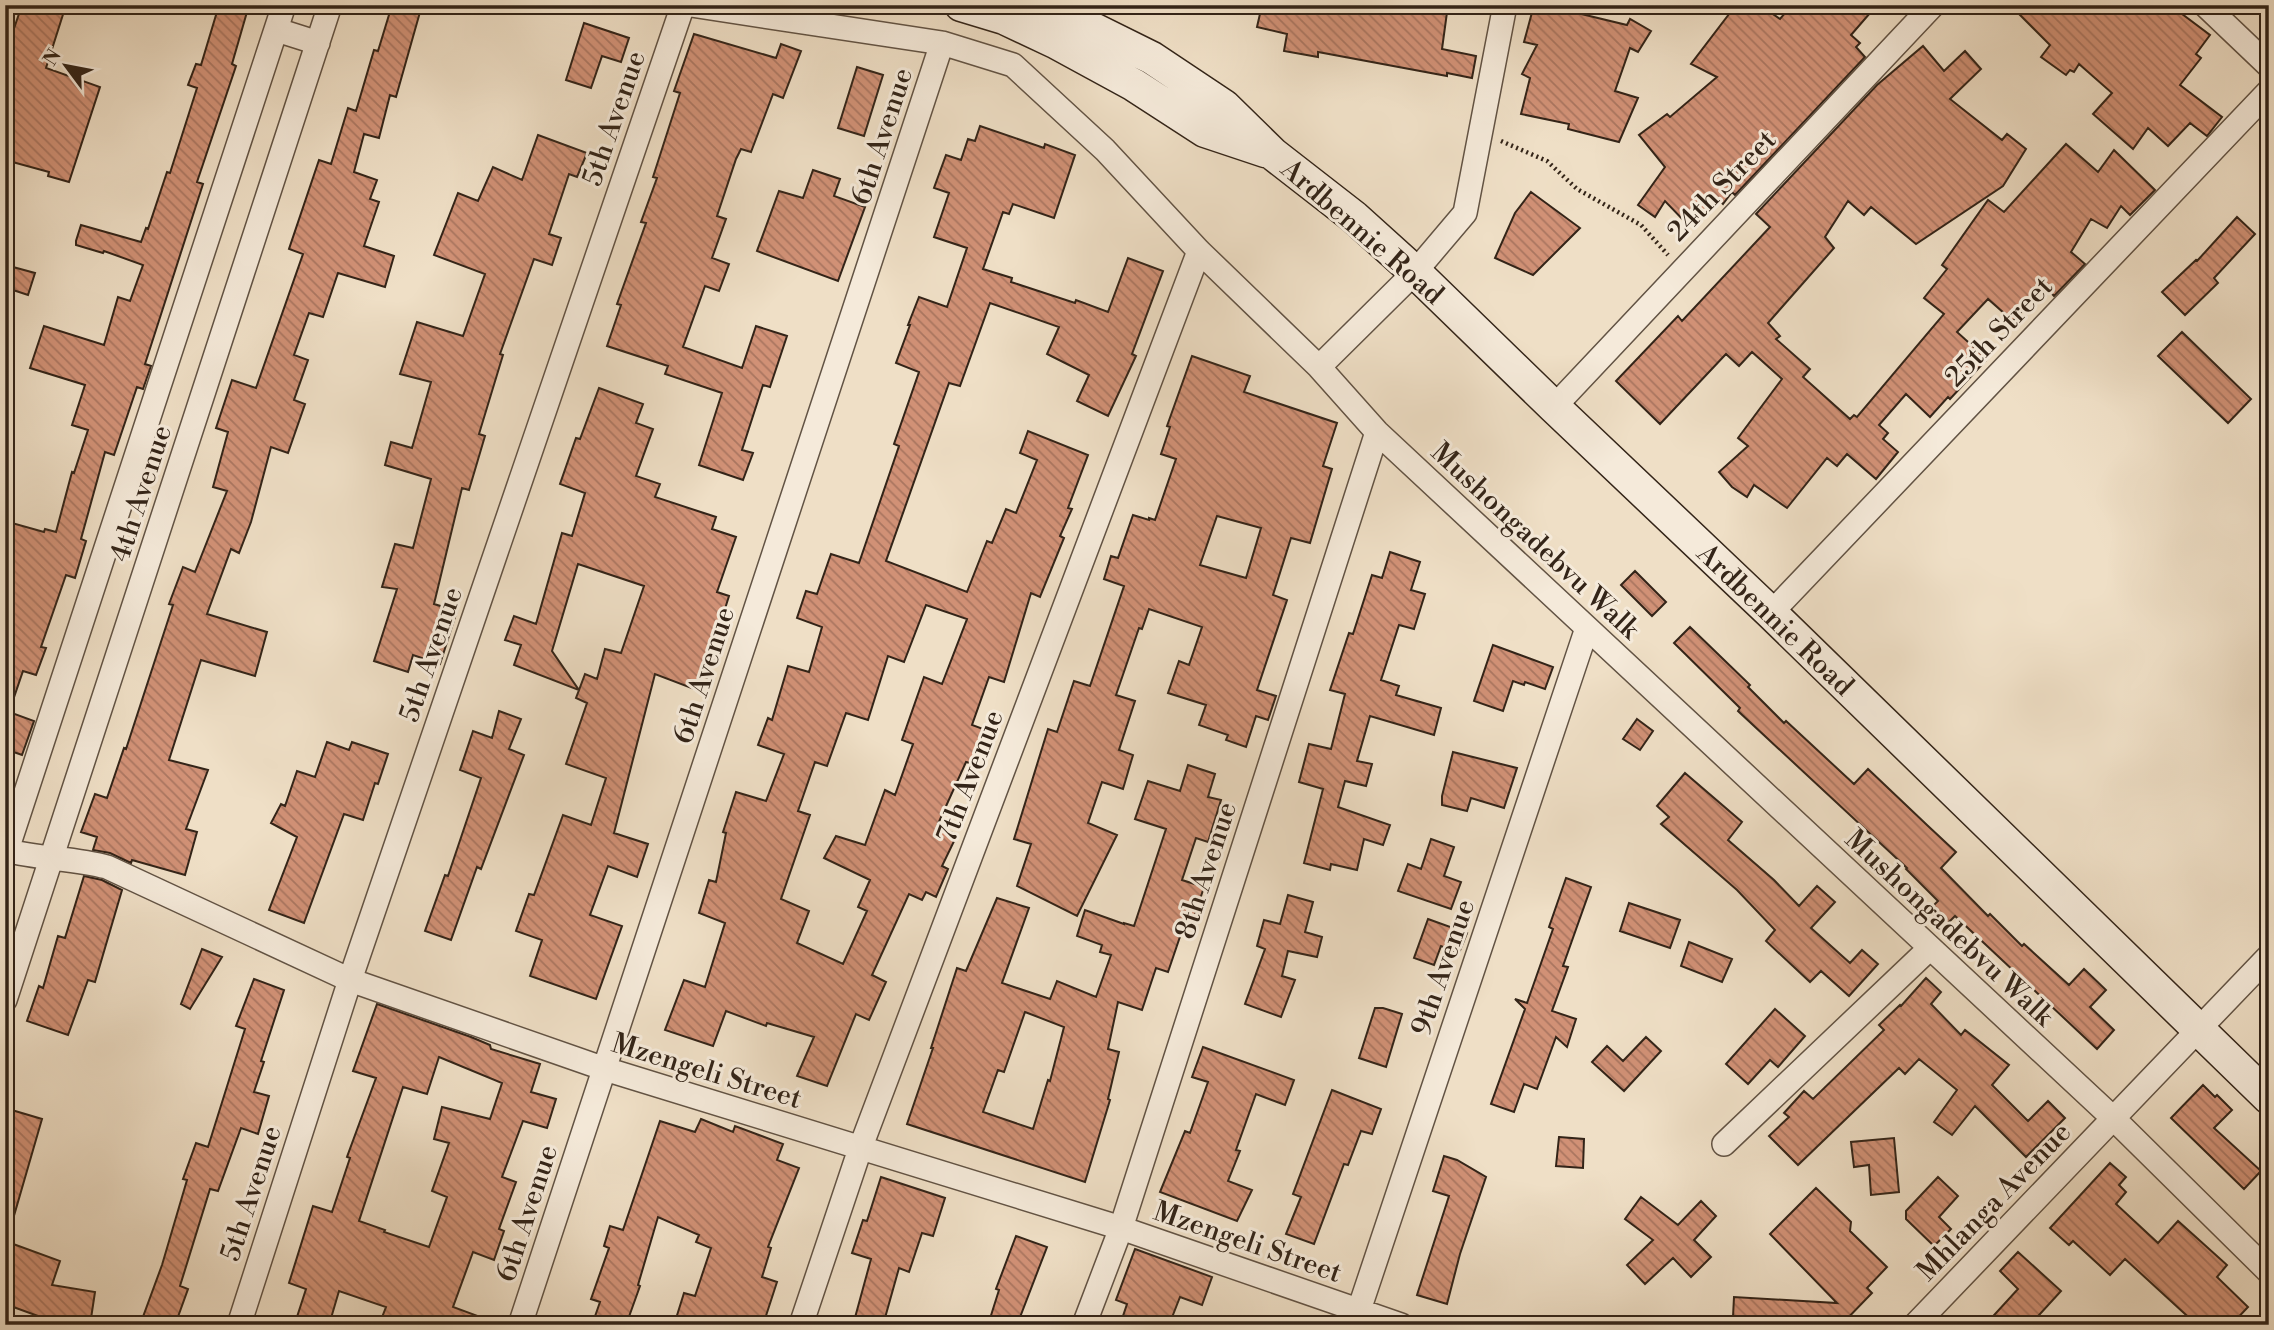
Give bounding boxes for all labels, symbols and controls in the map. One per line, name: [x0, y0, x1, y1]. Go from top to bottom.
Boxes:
north arrow: [32, 32, 102, 102]
text: N: [38, 45, 67, 70]
street label: 5th Avenue: [575, 46, 654, 191]
street label: 6th Avenue: [844, 64, 921, 209]
street label: 24th Street: [1660, 123, 1784, 249]
street label: Ardbennie Road: [1273, 151, 1451, 312]
street label: 25th Street: [1938, 269, 2060, 395]
street label: 4th Avenue: [103, 421, 180, 566]
street label: Mushongadebvu Walk: [1423, 435, 1648, 648]
street label: Ardbennie Road: [1689, 536, 1861, 704]
street label: 5th Avenue: [392, 582, 471, 727]
street label: 6th Avenue: [666, 603, 743, 748]
street label: 7th Avenue: [929, 705, 1012, 848]
street label: 8th Avenue: [1168, 797, 1245, 943]
street label: Mushongadebvu Walk: [1837, 822, 2062, 1035]
street label: 9th Avenue: [1404, 895, 1483, 1040]
street label: Mzengeli Street: [607, 1026, 806, 1117]
street label: Mhlanga Avenue: [1909, 1115, 2079, 1289]
street label: 5th Avenue: [213, 1121, 290, 1266]
street label: 6th Avenue: [489, 1141, 566, 1286]
street label: Mzengeli Street: [1149, 1194, 1346, 1291]

